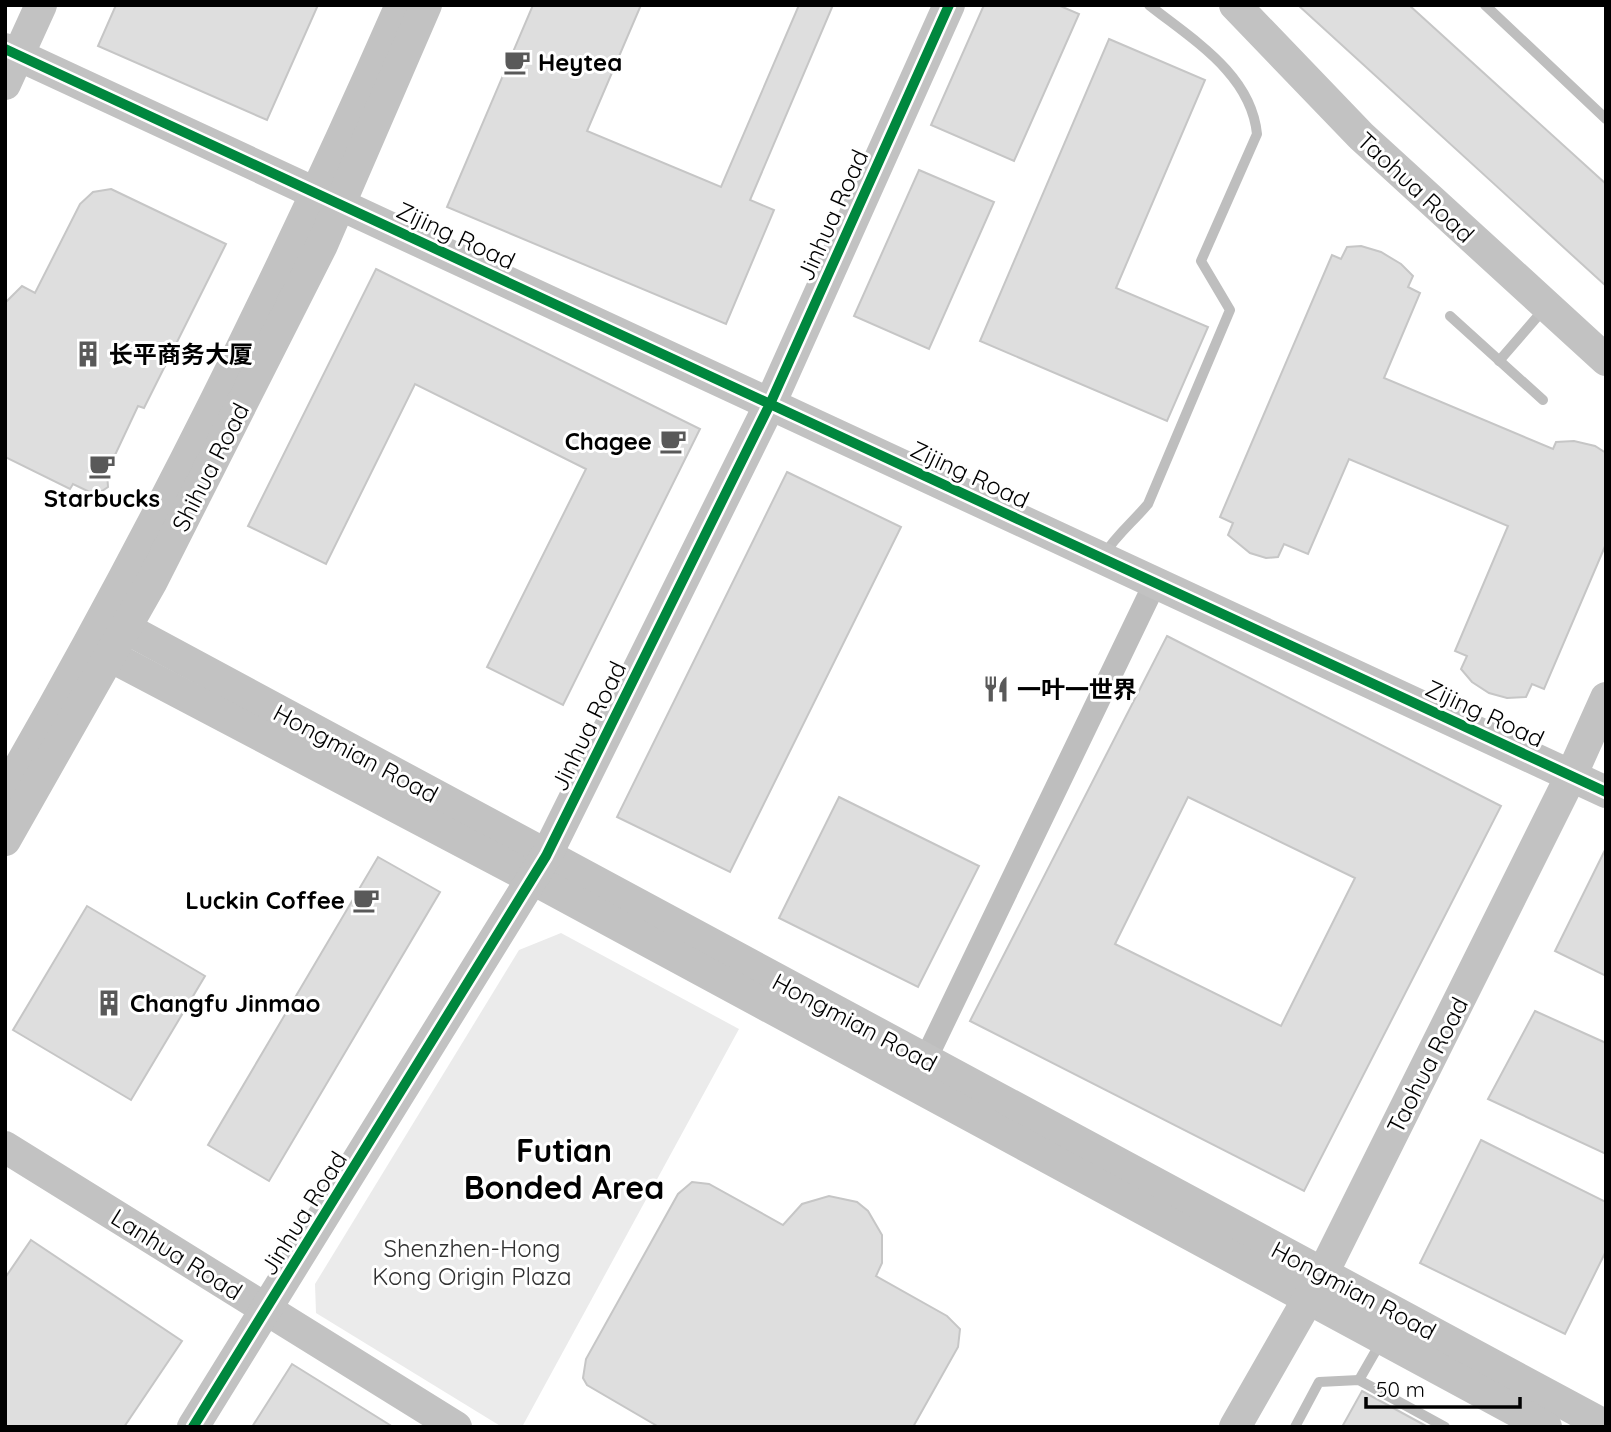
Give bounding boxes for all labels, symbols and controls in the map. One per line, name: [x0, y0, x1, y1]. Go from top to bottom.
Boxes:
cafe icon: Heytea: [502, 47, 532, 77]
place label: Heytea: [538, 47, 622, 77]
street label: Taohua Road: [1351, 125, 1481, 249]
street label: Jinhua Road: [790, 145, 874, 285]
street label: Zijing Road: [392, 195, 520, 275]
building icon: 长平商务大厦: [73, 339, 103, 369]
place label: 长平商务大厦: [109, 339, 253, 369]
street label: Shihua Road: [165, 398, 255, 536]
place label: Chagee: [565, 426, 652, 456]
cafe icon: Chagee: [658, 426, 688, 456]
street label: Zijing Road: [906, 434, 1034, 514]
cafe icon: Starbucks: [87, 451, 117, 481]
place label: Starbucks: [44, 483, 160, 513]
street label: Jinhua Road: [544, 656, 632, 796]
street label: Zijing Road: [1421, 673, 1549, 753]
restaurant icon: 一叶一世界: [981, 674, 1011, 704]
place label: 一叶一世界: [1017, 674, 1137, 704]
street label: Hongmian Road: [269, 697, 443, 809]
place label: Luckin Coffee: [185, 885, 345, 915]
cafe icon: Luckin Coffee: [351, 885, 381, 915]
street label: Hongmian Road: [768, 966, 942, 1078]
building icon: Changfu Jinmao: [94, 988, 124, 1018]
place label: Changfu Jinmao: [130, 988, 321, 1018]
street label: Taohua Road: [1380, 992, 1474, 1138]
district label: Futian Bonded Area: [464, 1130, 664, 1207]
street label: Jinhua Road: [253, 1145, 353, 1281]
street label: Lanhua Road: [106, 1202, 248, 1306]
park label: Shenzhen-Hong Kong Origin Plaza: [372, 1233, 572, 1291]
street label: Hongmian Road: [1267, 1234, 1441, 1346]
scale bar: [1366, 1366, 1520, 1410]
text: 50 m: [1376, 1376, 1425, 1402]

